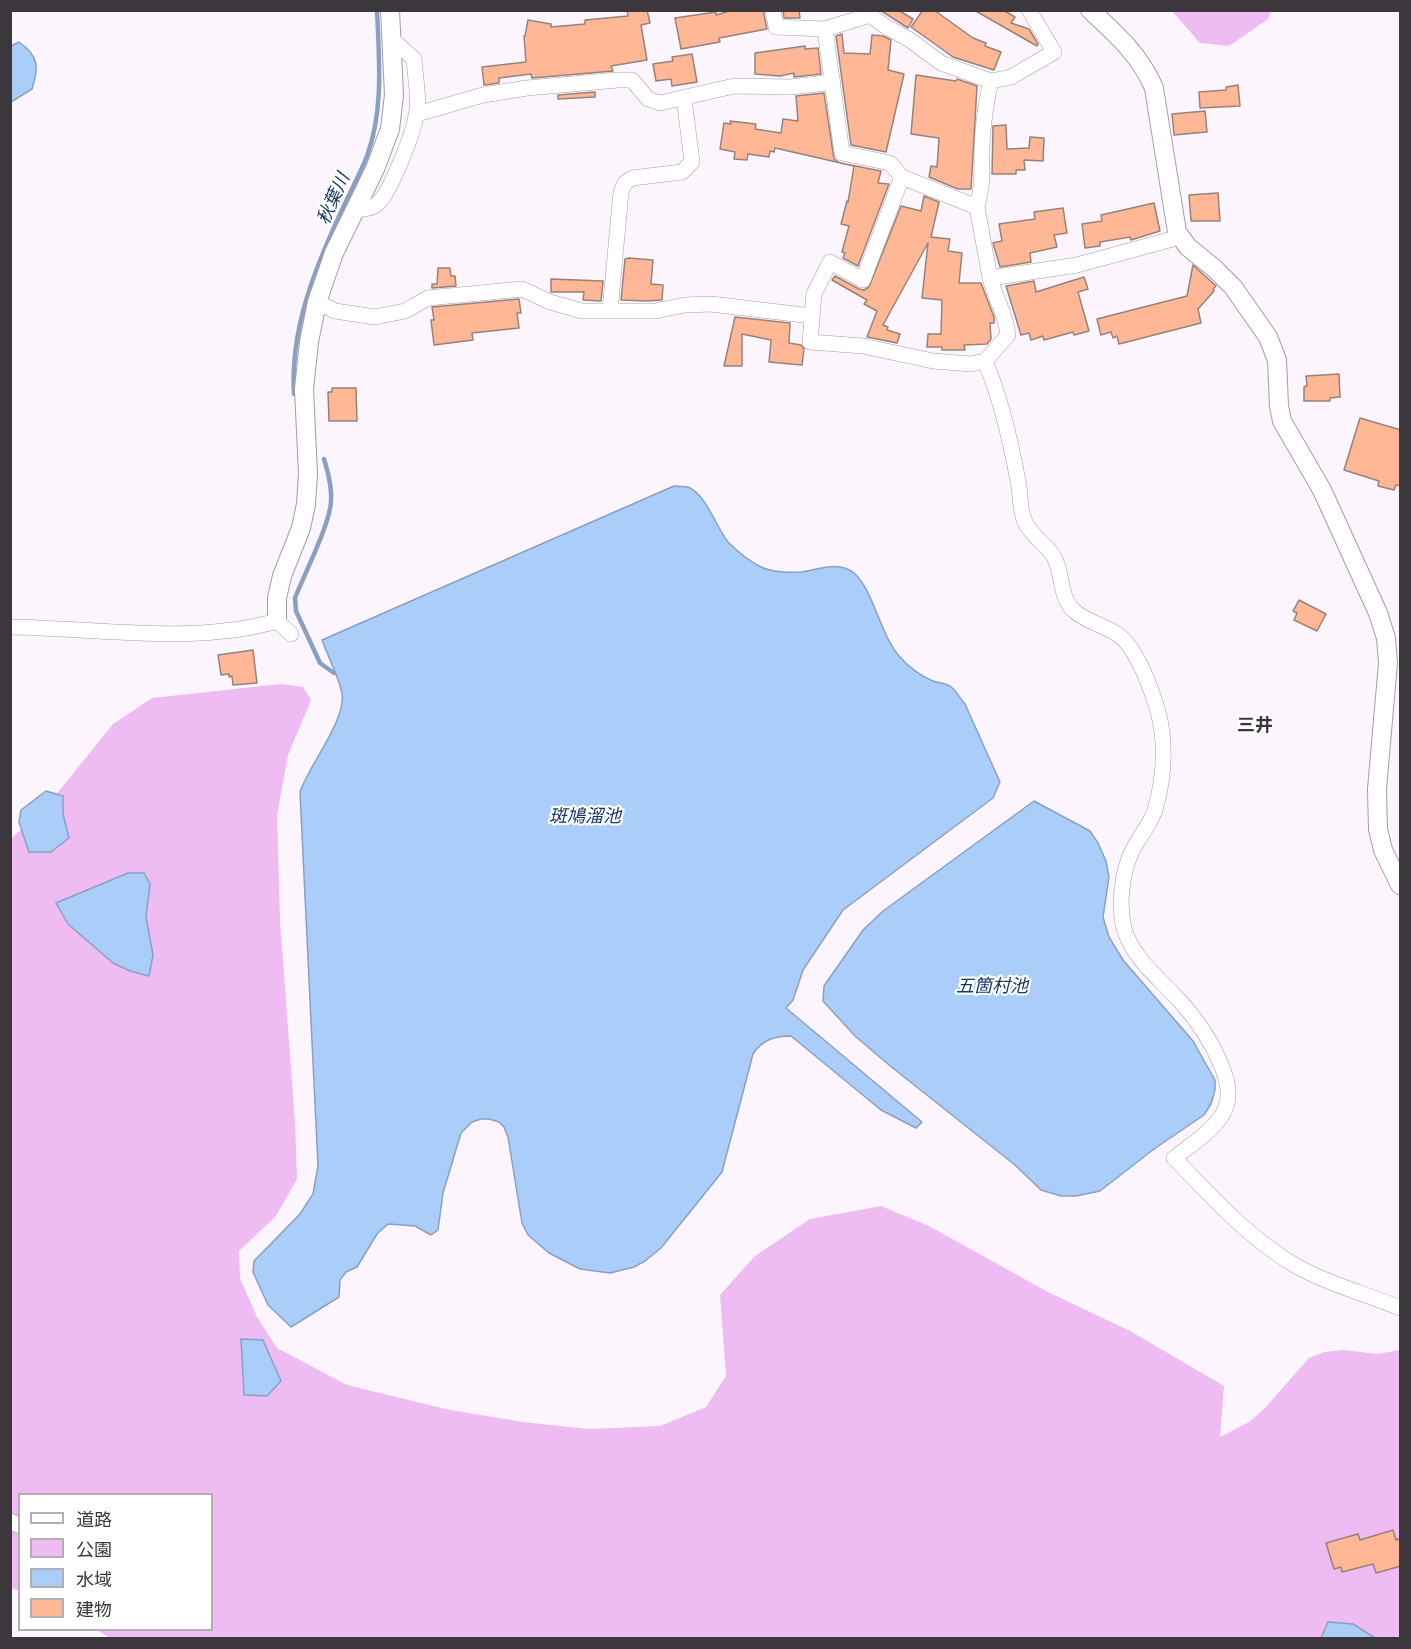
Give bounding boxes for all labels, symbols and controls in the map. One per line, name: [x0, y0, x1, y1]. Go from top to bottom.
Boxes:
water label: 秋葉川: [313, 170, 355, 228]
district label: 三井: [1237, 715, 1273, 737]
water label: 斑鳩溜池: [549, 806, 621, 828]
water label: 五箇村池: [956, 976, 1028, 998]
legend: [18, 1493, 213, 1631]
text: 道路: [76, 1508, 112, 1531]
text: 公園: [76, 1538, 112, 1561]
text: 水域: [76, 1568, 112, 1591]
text: 建物: [76, 1598, 112, 1621]

